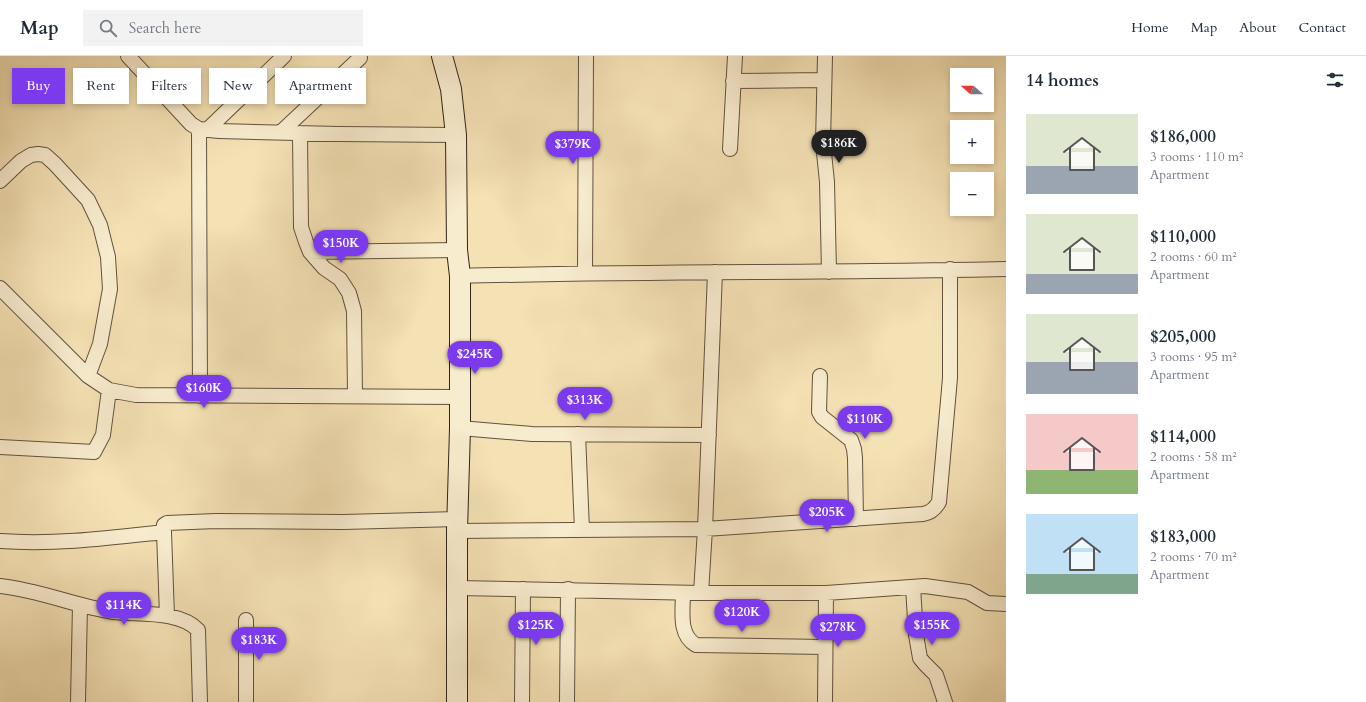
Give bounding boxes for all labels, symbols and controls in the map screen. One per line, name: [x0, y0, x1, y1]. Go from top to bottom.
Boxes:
search box: [83, 10, 363, 46]
text: Map: [20, 15, 59, 41]
icon: search: [97, 17, 119, 39]
text: Search here: [129, 18, 201, 38]
text: Home: [1131, 18, 1169, 37]
text: Map: [1191, 18, 1217, 37]
text: About: [1239, 18, 1276, 37]
text: Contact: [1298, 18, 1346, 37]
chip: Buy: [12, 68, 65, 104]
chip: Rent: [73, 68, 129, 104]
chip: Filters: [137, 68, 201, 104]
chip: New: [209, 68, 267, 104]
chip: Apartment: [275, 68, 366, 104]
north arrow: [950, 68, 994, 112]
map controls: [950, 68, 994, 216]
text: 14 homes: [1026, 69, 1099, 92]
icon: filters: [1324, 69, 1346, 91]
button: +: [950, 120, 994, 164]
text: $186,000: [1150, 125, 1216, 148]
pin: $186K: [811, 130, 867, 164]
icon: home: [1058, 130, 1106, 178]
pin: $379K: [545, 131, 601, 165]
text: $186K: [820, 134, 858, 152]
text: $379K: [554, 135, 592, 153]
text: 3 rooms · 110 m²: [1150, 148, 1243, 166]
text: Apartment: [1150, 166, 1209, 184]
button: −: [950, 172, 994, 216]
text: $110,000: [1150, 225, 1216, 248]
pin: $150K: [313, 230, 369, 264]
icon: home: [1058, 230, 1106, 278]
text: $150K: [322, 234, 360, 252]
text: 2 rooms · 60 m²: [1150, 248, 1237, 266]
text: Apartment: [1150, 266, 1209, 284]
text: $205,000: [1150, 325, 1216, 348]
icon: home: [1058, 330, 1106, 378]
pin: $245K: [447, 341, 503, 375]
text: $245K: [456, 345, 494, 363]
text: 3 rooms · 95 m²: [1150, 348, 1237, 366]
text: Apartment: [1150, 366, 1209, 384]
pin: $160K: [176, 375, 232, 409]
text: $160K: [185, 379, 223, 397]
pin: $313K: [557, 387, 613, 421]
text: $313K: [566, 391, 604, 409]
pin: $110K: [837, 406, 893, 440]
text: $110K: [846, 410, 884, 428]
text: $114,000: [1150, 425, 1216, 448]
icon: home: [1058, 430, 1106, 478]
text: 2 rooms · 58 m²: [1150, 448, 1237, 466]
text: Apartment: [1150, 466, 1209, 484]
pin: $205K: [799, 499, 855, 533]
text: $205K: [808, 503, 846, 521]
text: $183,000: [1150, 525, 1216, 548]
icon: home: [1058, 530, 1106, 578]
text: 2 rooms · 70 m²: [1150, 548, 1237, 566]
text: Apartment: [1150, 566, 1209, 584]
pin: $114K: [96, 592, 152, 626]
text: $114K: [105, 596, 143, 614]
pin: $120K: [714, 599, 770, 633]
text: $120K: [723, 603, 761, 621]
pin: $125K: [508, 612, 564, 646]
pin: $155K: [904, 612, 960, 646]
pin: $278K: [810, 614, 866, 648]
text: $125K: [517, 616, 555, 634]
text: $155K: [913, 616, 951, 634]
text: $278K: [819, 618, 857, 636]
pin: $183K: [231, 627, 287, 661]
text: $183K: [240, 631, 278, 649]

